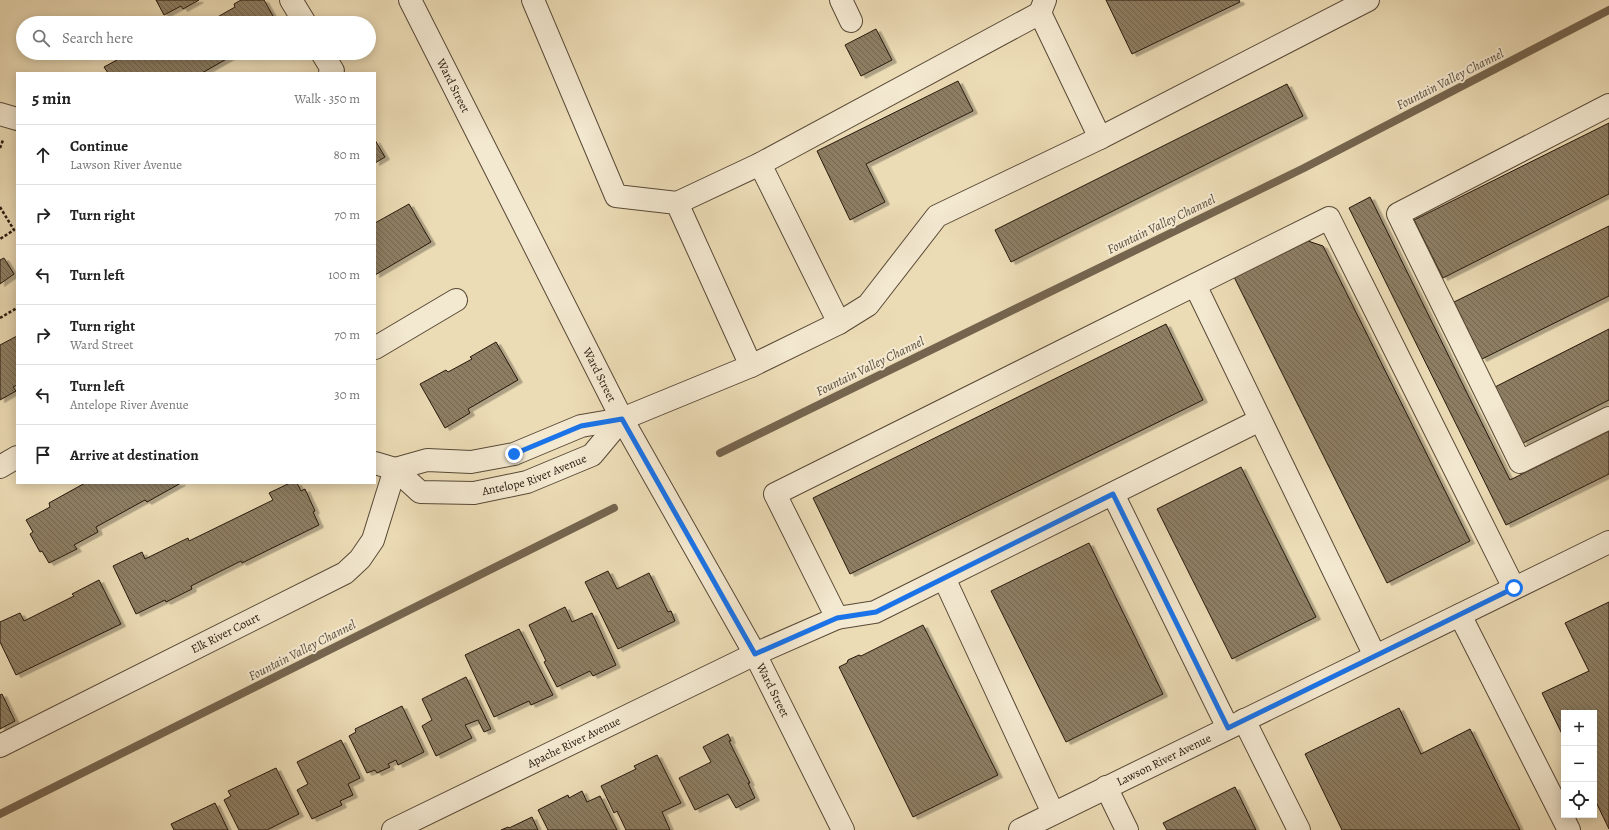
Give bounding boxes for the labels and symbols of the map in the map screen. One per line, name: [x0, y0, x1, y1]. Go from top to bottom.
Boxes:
water label: Fountain Valley Channel: [1393, 44, 1507, 113]
street label: Ward Street: [432, 55, 474, 116]
water label: Fountain Valley Channel: [1104, 190, 1219, 258]
water label: Fountain Valley Channel: [813, 332, 928, 400]
street label: Ward Street: [579, 344, 620, 405]
route end: [505, 445, 523, 463]
street label: Antelope River Avenue: [480, 450, 589, 499]
route start: [1505, 579, 1523, 597]
street label: Elk River Court: [188, 609, 262, 657]
water label: Fountain Valley Channel: [245, 615, 359, 684]
street label: Ward Street: [752, 659, 793, 720]
street label: Apache River Avenue: [524, 713, 623, 772]
street label: Lawson River Avenue: [1114, 730, 1214, 790]

